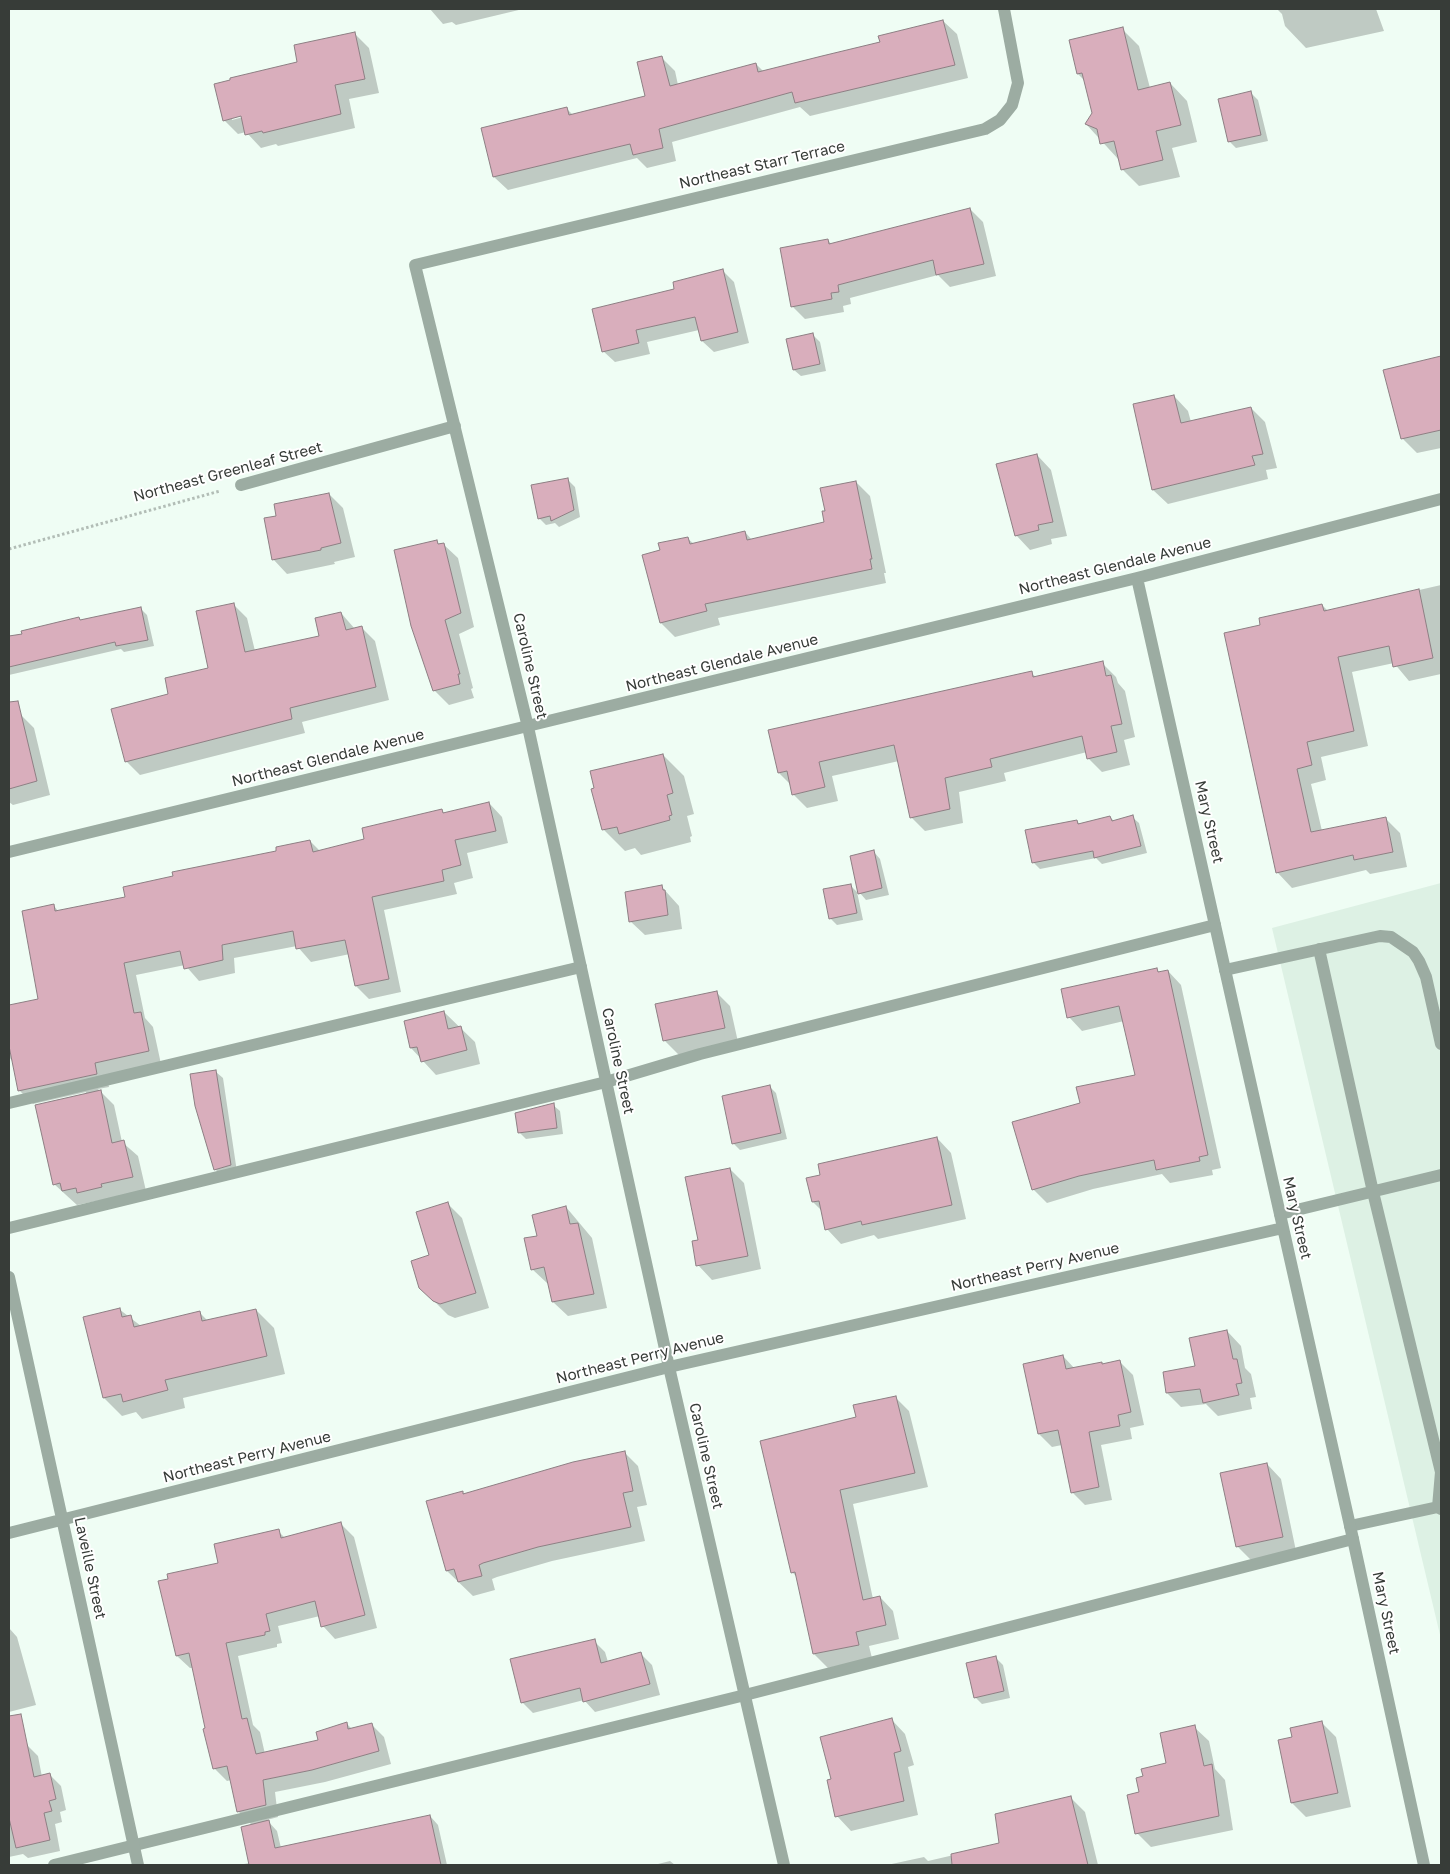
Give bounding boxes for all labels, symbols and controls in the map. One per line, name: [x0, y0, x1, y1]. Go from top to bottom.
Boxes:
street label: Northeast Starr Terrace: [677, 137, 847, 193]
street label: Northeast Greenleaf Street: [131, 438, 325, 506]
street label: Northeast Glendale Avenue: [1017, 533, 1213, 599]
street label: Caroline Street: [509, 611, 551, 721]
street label: Northeast Glendale Avenue: [624, 630, 820, 696]
street label: Northeast Glendale Avenue: [230, 725, 426, 791]
street label: Mary Street: [1191, 779, 1227, 865]
street label: Caroline Street: [598, 1006, 638, 1116]
street label: Mary Street: [1279, 1175, 1315, 1261]
street label: Northeast Perry Avenue: [949, 1239, 1121, 1295]
street label: Northeast Perry Avenue: [554, 1328, 726, 1388]
street label: Caroline Street: [685, 1401, 727, 1511]
street label: Northeast Perry Avenue: [161, 1427, 333, 1487]
street label: Laveille Street: [70, 1515, 110, 1621]
street label: Mary Street: [1368, 1570, 1404, 1656]

